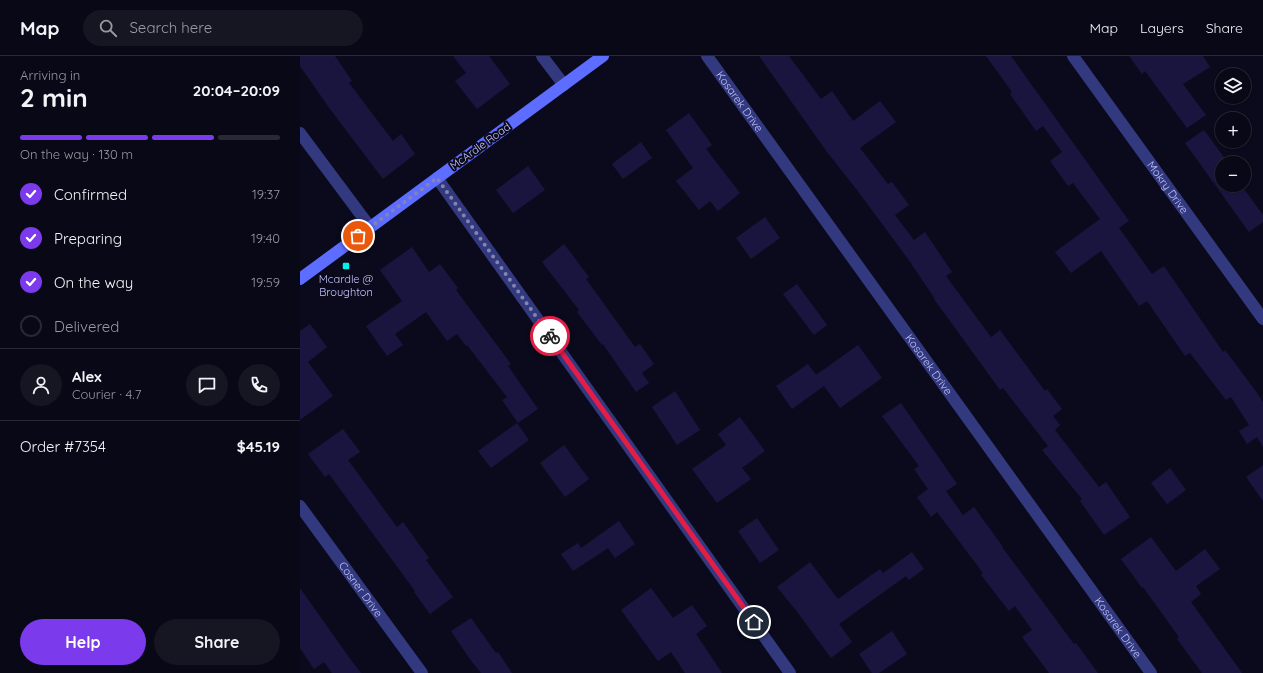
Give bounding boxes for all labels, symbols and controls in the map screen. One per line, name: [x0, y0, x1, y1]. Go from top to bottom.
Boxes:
search box: [83, 10, 363, 46]
text: Map: [20, 16, 59, 40]
icon: search: [97, 17, 119, 39]
text: Search here: [129, 18, 212, 37]
text: Map: [1089, 19, 1118, 37]
text: Layers: [1140, 19, 1184, 37]
text: Share: [1206, 19, 1243, 37]
text: Arriving in: [20, 67, 80, 83]
street label: Kosarek Drive: [713, 68, 766, 135]
map controls: [1215, 68, 1251, 192]
button: layers: [1215, 68, 1251, 104]
text: 2 min: [20, 81, 88, 114]
text: 20:04–20:09: [193, 81, 280, 100]
button: +: [1215, 112, 1251, 148]
street label: McArdle Road: [447, 119, 513, 173]
text: On the way · 130 m: [20, 146, 133, 162]
button: −: [1215, 156, 1251, 192]
street label: Mokry Drive: [1144, 158, 1192, 216]
icon: check: [20, 183, 42, 205]
text: Confirmed: [54, 185, 127, 204]
text: 19:37: [252, 186, 280, 202]
pin: [341, 219, 375, 253]
icon: bag: [347, 225, 369, 247]
icon: check: [20, 227, 42, 249]
text: Preparing: [54, 229, 122, 248]
text: 19:40: [251, 230, 280, 246]
marker: Mcardle @ Broughton: [341, 261, 351, 271]
icon: check: [20, 271, 42, 293]
place label: Mcardle @ Broughton: [319, 272, 374, 299]
text: On the way: [54, 273, 133, 292]
text: 19:59: [251, 274, 280, 290]
courier: [530, 316, 570, 356]
text: Delivered: [54, 317, 119, 336]
icon: bike: [539, 325, 561, 347]
street label: Kosarek Drive: [902, 331, 955, 398]
button: person: [20, 364, 62, 406]
button: chat: [186, 364, 228, 406]
button: phone: [238, 364, 280, 406]
text: Alex: [72, 367, 102, 386]
text: Courier · 4.7: [72, 386, 141, 402]
text: Order #7354: [20, 437, 106, 456]
text: $45.19: [237, 437, 280, 456]
street label: Cosner Drive: [336, 559, 386, 620]
street label: Kosarek Drive: [1092, 594, 1145, 661]
pin: [737, 605, 771, 639]
icon: home: [743, 611, 765, 633]
button: Help: [20, 619, 146, 665]
button: Share: [154, 619, 280, 665]

